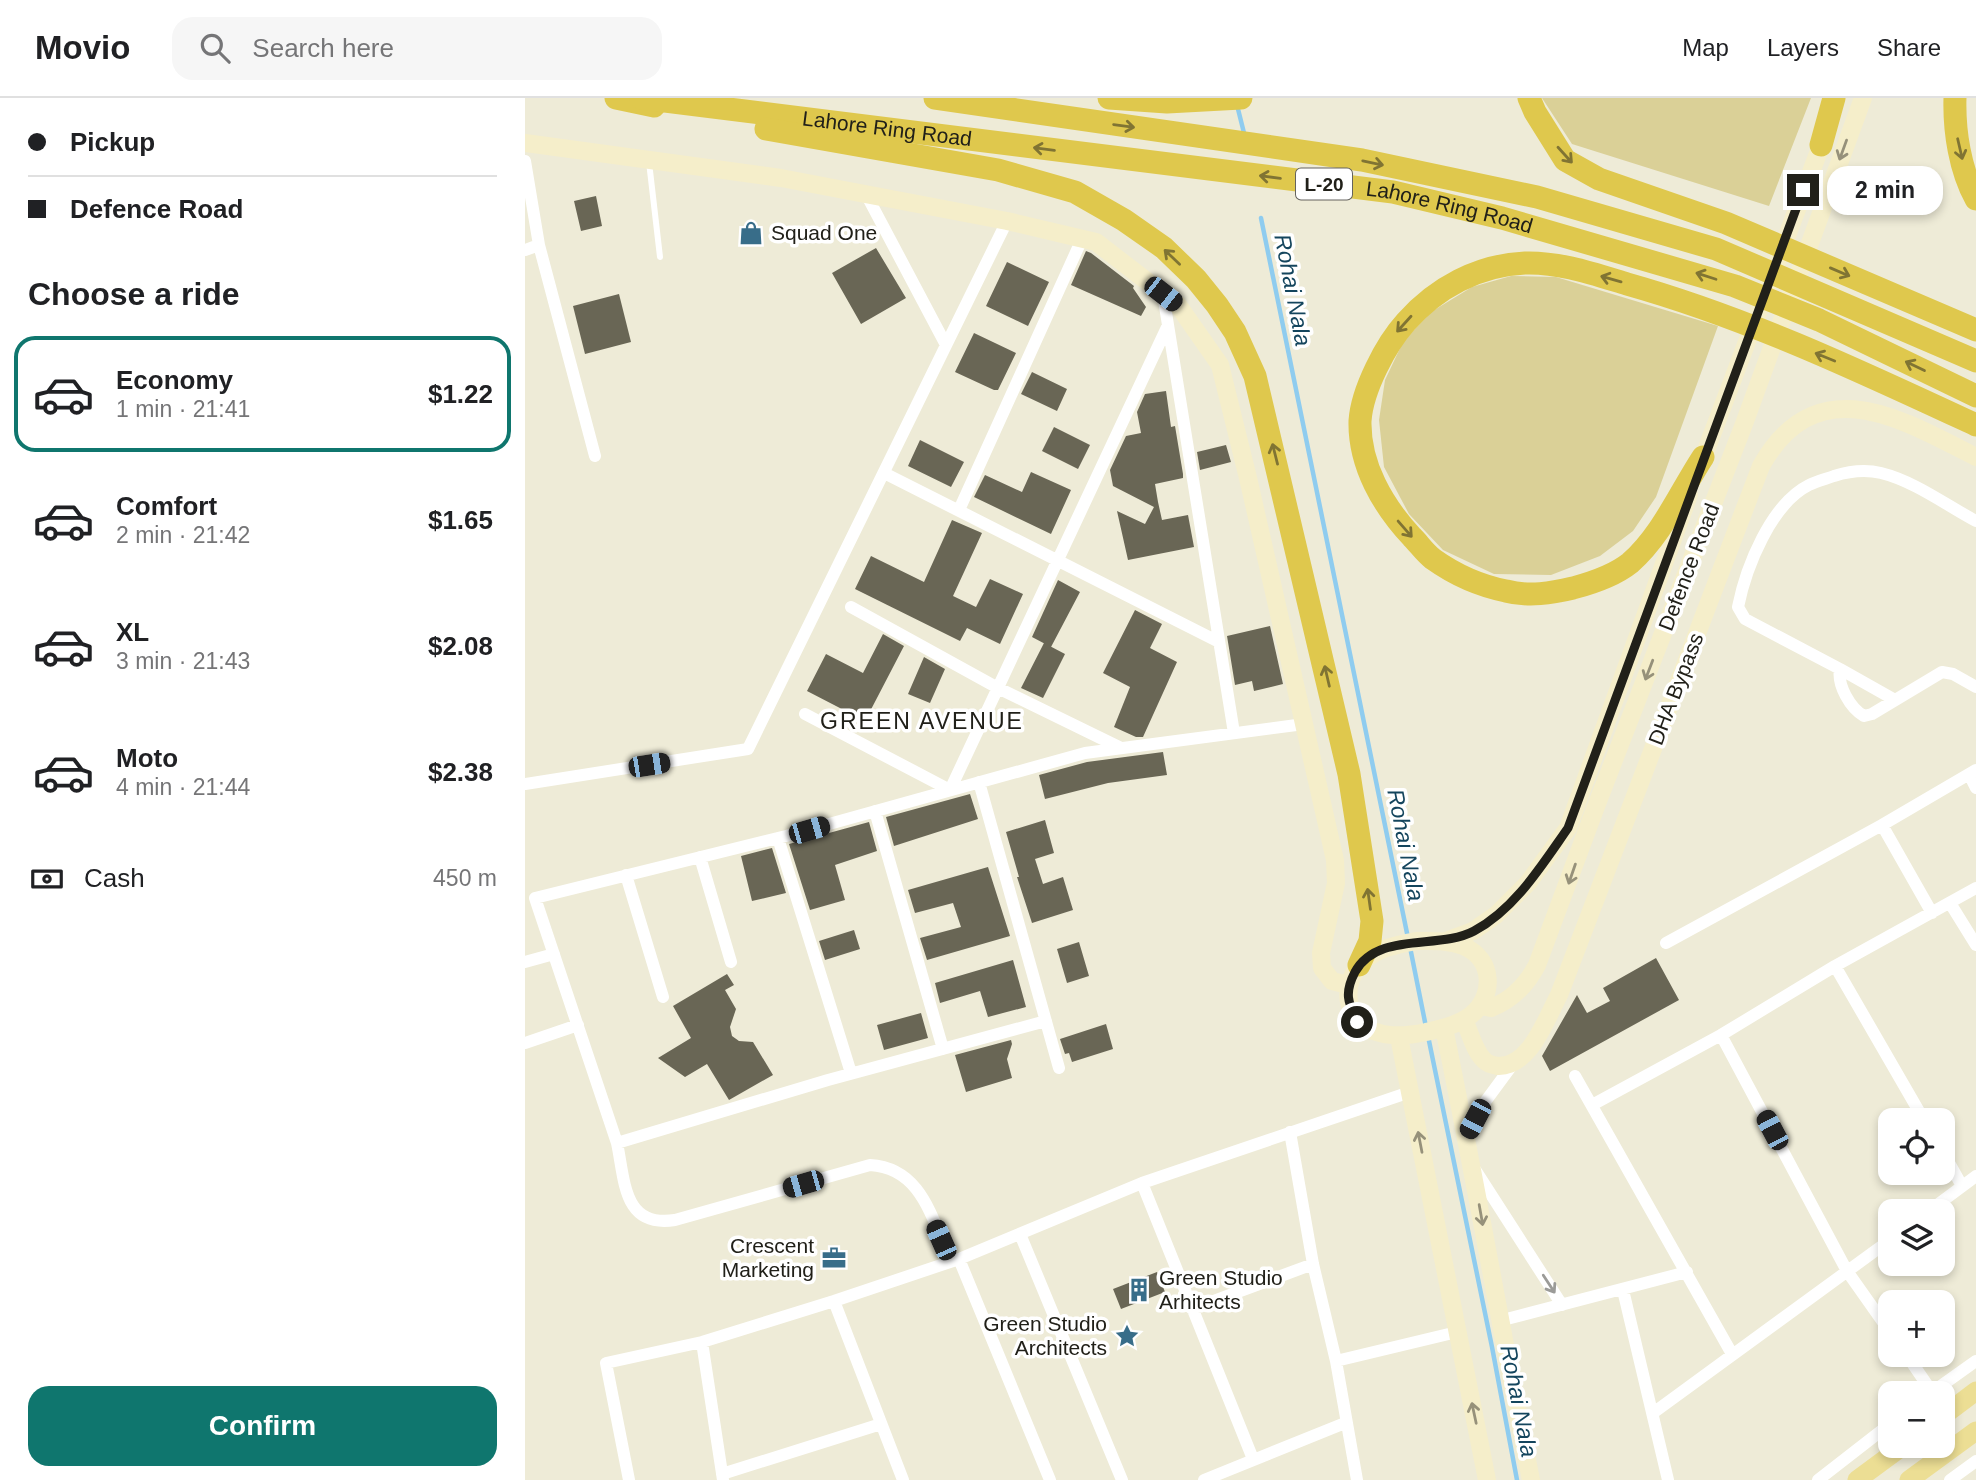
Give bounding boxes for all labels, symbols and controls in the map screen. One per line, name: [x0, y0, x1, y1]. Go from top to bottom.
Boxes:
search box: [172, 17, 662, 80]
text: Movio: [35, 29, 130, 66]
icon: search: [196, 29, 234, 67]
text: Search here: [252, 33, 394, 63]
text: Map: [1682, 34, 1729, 61]
text: Layers: [1767, 34, 1839, 61]
text: Share: [1877, 34, 1941, 61]
street label: Lahore Ring Road: [801, 106, 973, 150]
one-way arrow: [1112, 119, 1135, 132]
text: Pickup: [70, 127, 155, 157]
one-way arrow: [1954, 137, 1968, 160]
one-way arrow: [1836, 139, 1848, 161]
one-way arrow: [1034, 142, 1056, 155]
one-way arrow: [1556, 146, 1573, 164]
one-way arrow: [1361, 156, 1384, 170]
callout: 2 min: [1827, 166, 1943, 214]
road number: L-20: [1296, 169, 1352, 200]
one-way arrow: [1259, 171, 1282, 184]
route end: [1787, 174, 1819, 206]
street label: Lahore Ring Road: [1365, 177, 1535, 237]
text: 2 min: [1855, 177, 1915, 203]
text: Defence Road: [70, 194, 243, 224]
shop icon: Squad One: [737, 219, 765, 247]
place label: Squad One: [771, 221, 877, 244]
water label: Rohai Nala: [1269, 232, 1317, 348]
one-way arrow: [1164, 248, 1181, 265]
one-way arrow: [1829, 266, 1850, 279]
one-way arrow: [1695, 269, 1717, 282]
one-way arrow: [1600, 272, 1623, 285]
car: [1140, 273, 1187, 315]
text: Choose a ride: [28, 276, 240, 312]
one-way arrow: [1396, 315, 1412, 333]
one-way arrow: [1814, 349, 1836, 362]
one-way arrow: [1905, 359, 1926, 372]
icon: car: [32, 363, 95, 426]
text: Economy: [116, 365, 233, 395]
text: $1.22: [428, 379, 493, 409]
text: 1 min · 21:41: [116, 396, 250, 422]
one-way arrow: [1268, 443, 1281, 466]
icon: car: [32, 489, 95, 552]
text: Comfort: [116, 491, 217, 521]
street label: Defence Road: [1654, 500, 1723, 634]
text: $1.65: [428, 505, 493, 535]
one-way arrow: [1397, 520, 1413, 538]
text: 2 min · 21:42: [116, 522, 250, 548]
icon: car: [32, 615, 95, 678]
text: XL: [116, 617, 149, 647]
street label: DHA Bypass: [1644, 630, 1707, 748]
text: $2.08: [428, 631, 493, 661]
text: 3 min · 21:43: [116, 648, 250, 674]
one-way arrow: [1641, 659, 1654, 680]
one-way arrow: [1319, 665, 1333, 688]
district label: GREEN AVENUE: [820, 708, 1024, 734]
icon: car: [32, 741, 95, 804]
text: Moto: [116, 743, 178, 773]
car: [627, 751, 672, 779]
text: $2.38: [428, 757, 493, 787]
text: 4 min · 21:44: [116, 774, 250, 800]
water label: Rohai Nala: [1382, 787, 1430, 903]
car: [786, 814, 833, 846]
icon: cash: [28, 860, 66, 898]
one-way arrow: [1565, 862, 1577, 884]
text: Cash: [84, 863, 145, 893]
text: 450 m: [433, 865, 497, 891]
one-way arrow: [1363, 888, 1376, 911]
route start: [1341, 1006, 1373, 1038]
car: [1456, 1096, 1495, 1142]
car: [1753, 1107, 1792, 1153]
map controls: [1878, 1108, 1955, 1458]
button: locate: [1878, 1108, 1955, 1185]
one-way arrow: [1413, 1131, 1426, 1154]
car: [780, 1168, 827, 1200]
button: layers: [1878, 1199, 1955, 1276]
one-way arrow: [1475, 1203, 1488, 1226]
car: [923, 1217, 960, 1263]
place label: Crescent Marketing: [722, 1234, 814, 1281]
office icon: Crescent Marketing: [820, 1244, 848, 1272]
place label: Green Studio Arhitects: [1159, 1266, 1283, 1313]
one-way arrow: [1542, 1274, 1556, 1294]
building icon: Green Studio Arhitects: [1125, 1276, 1153, 1304]
button: +: [1878, 1290, 1955, 1367]
place label: Green Studio Architects: [983, 1312, 1107, 1359]
place icon: Green Studio Architects: [1113, 1322, 1141, 1350]
water label: Rohai Nala: [1495, 1343, 1543, 1459]
button: −: [1878, 1381, 1955, 1458]
button: Confirm: [28, 1386, 497, 1466]
one-way arrow: [1466, 1402, 1480, 1425]

